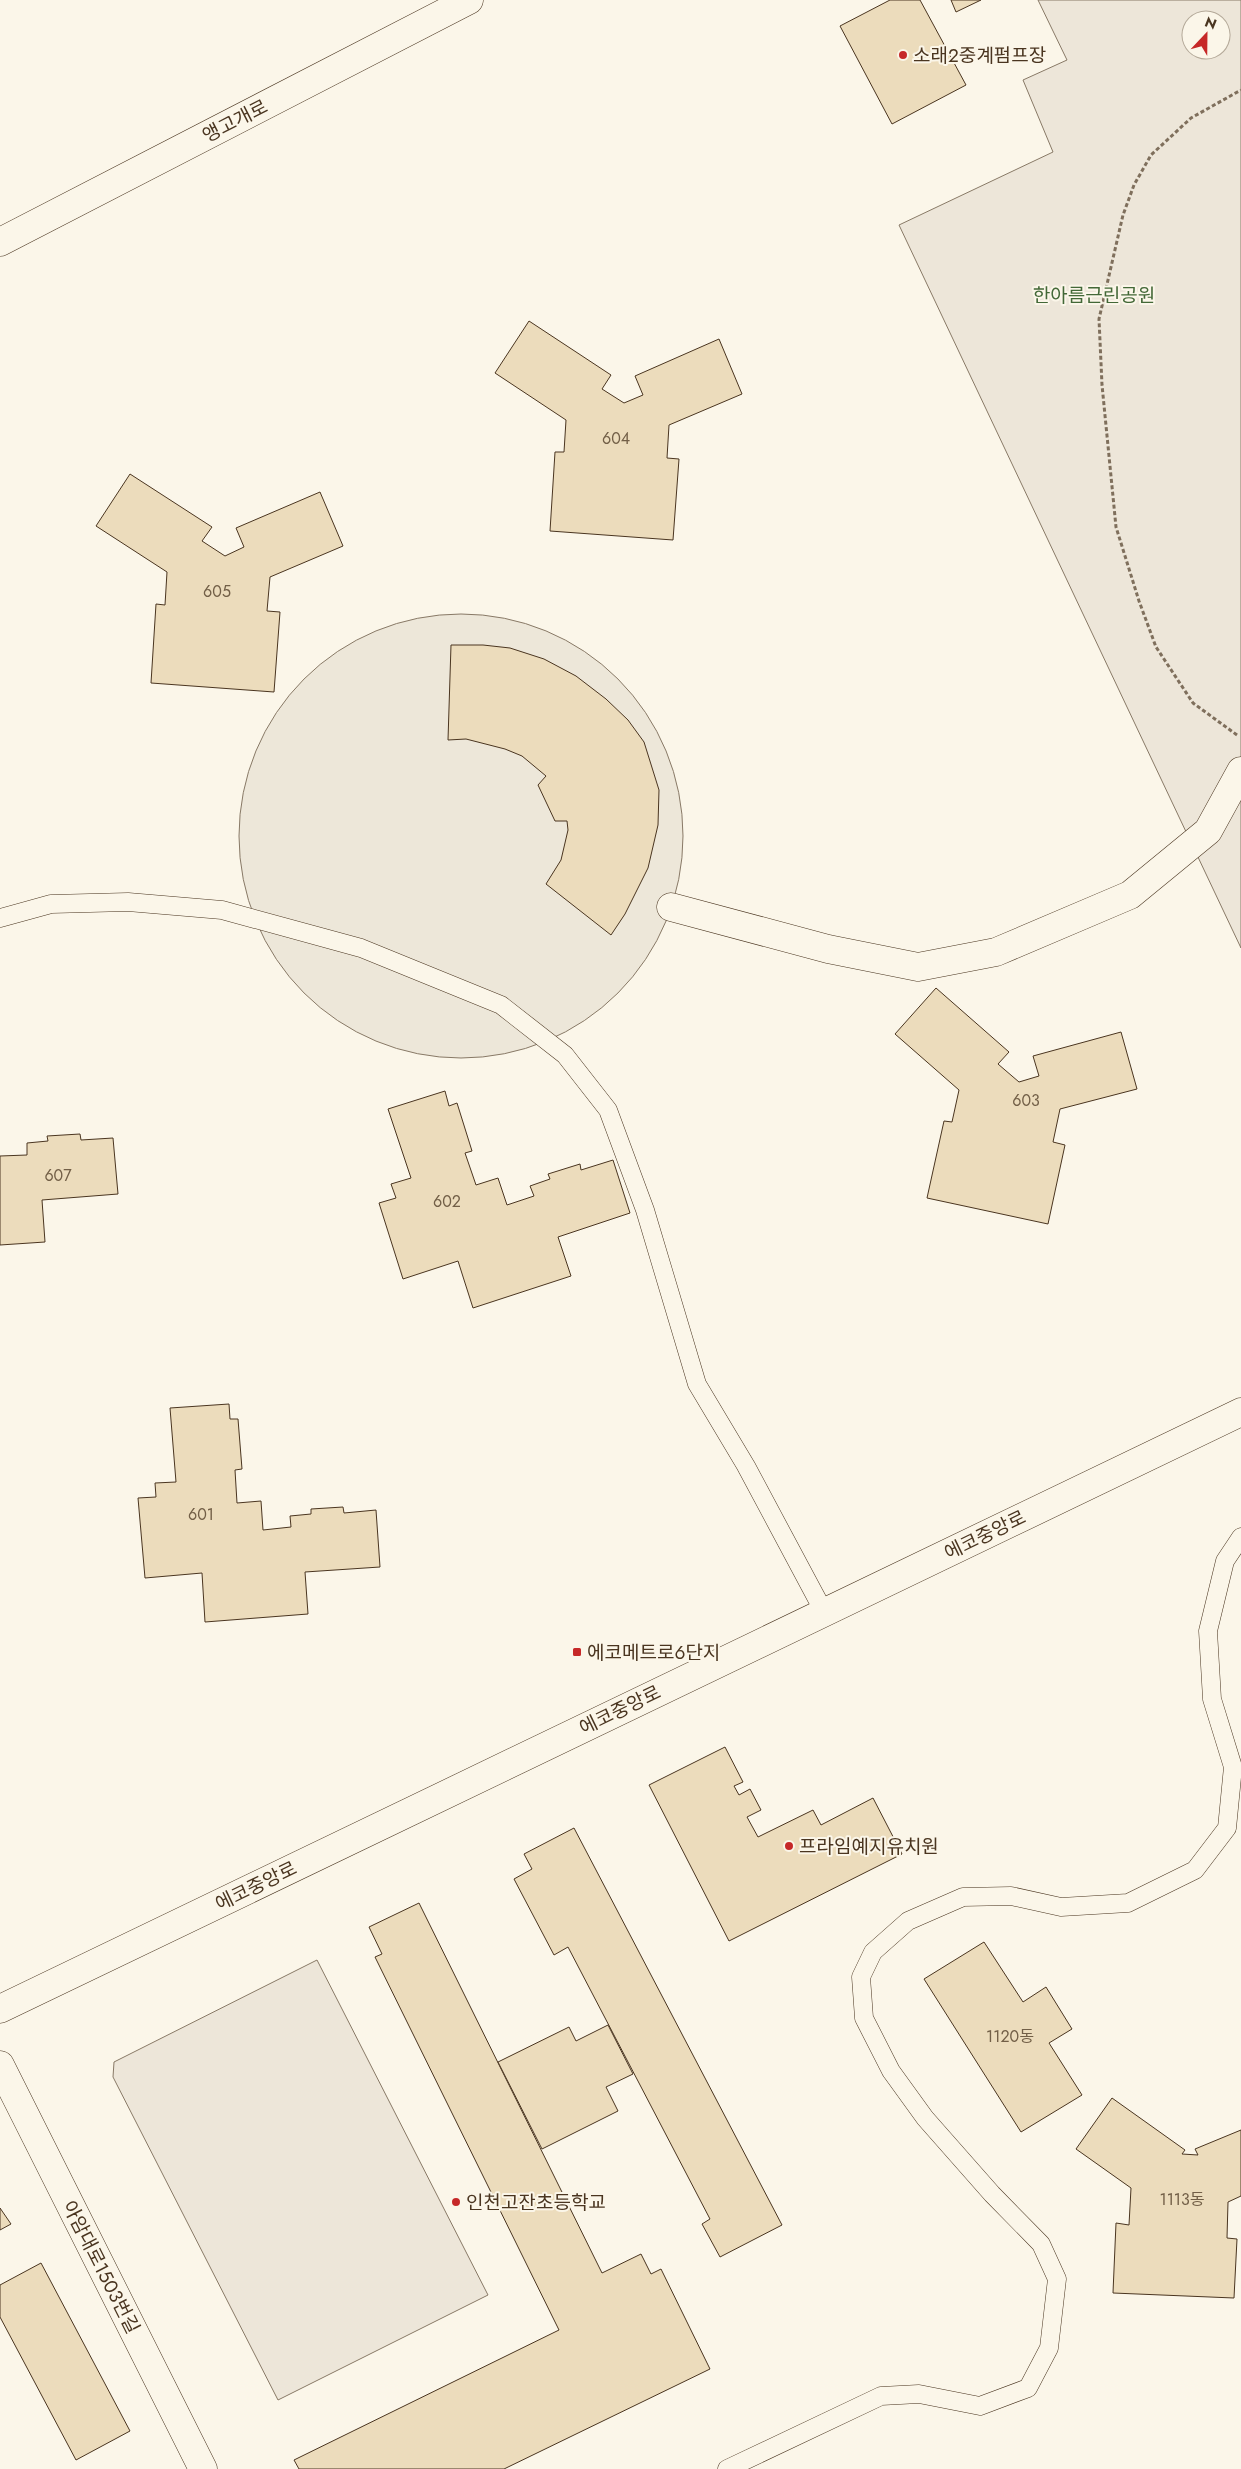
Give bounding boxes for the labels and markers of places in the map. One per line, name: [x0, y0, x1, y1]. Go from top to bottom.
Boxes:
place label: 소래2중계펌프장: [913, 42, 1046, 69]
marker: 소래2중계펌프장: [897, 49, 909, 61]
place label: 에코메트로6단지: [587, 1639, 720, 1666]
marker: 에코메트로6단지: [571, 1646, 583, 1658]
place label: 프라임예지유치원: [799, 1833, 939, 1860]
marker: 프라임예지유치원: [783, 1840, 795, 1852]
place label: 인천고잔초등학교: [466, 2189, 606, 2216]
marker: 인천고잔초등학교: [450, 2196, 462, 2208]

